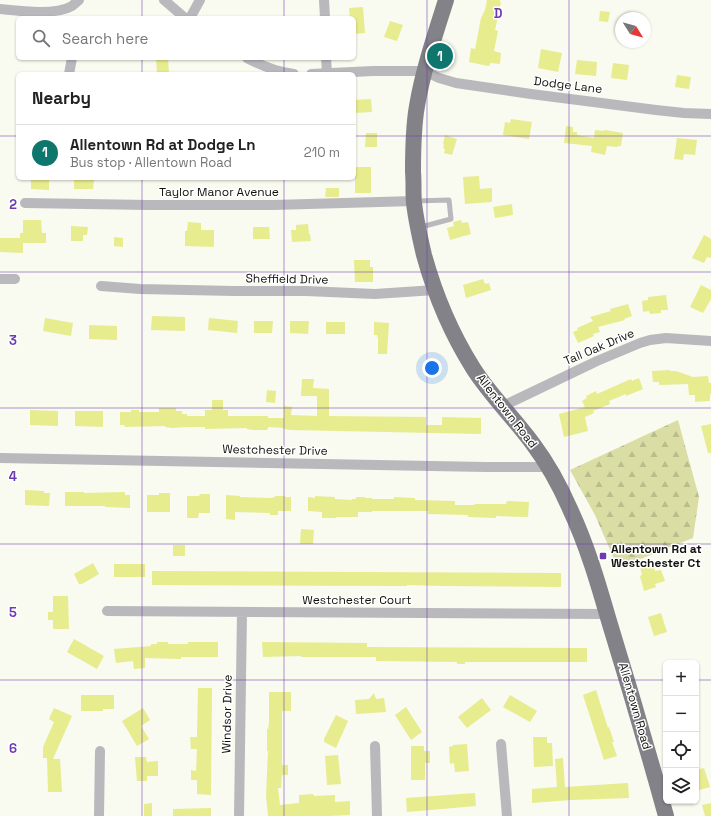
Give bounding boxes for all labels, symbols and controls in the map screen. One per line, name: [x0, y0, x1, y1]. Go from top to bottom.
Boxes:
text: D: [494, 5, 503, 22]
north arrow: [615, 12, 651, 48]
search box: [16, 16, 356, 60]
icon: search: [30, 27, 52, 49]
text: Search here: [62, 29, 148, 48]
pin: 1: [427, 41, 453, 71]
street label: Dodge Lane: [533, 73, 603, 97]
text: Nearby: [32, 87, 91, 109]
text: Allentown Rd at Dodge Ln: [70, 135, 256, 154]
text: 1: [42, 144, 48, 161]
text: 210 m: [304, 144, 340, 161]
text: Bus stop · Allentown Road: [70, 154, 232, 171]
street label: Taylor Manor Avenue: [159, 184, 279, 200]
text: 2: [9, 196, 17, 213]
street label: Sheffield Drive: [245, 270, 329, 288]
street label: Tall Oak Drive: [561, 325, 637, 369]
text: 3: [9, 332, 17, 349]
your location: [422, 358, 442, 378]
street label: Allentown Road: [473, 371, 541, 451]
street label: Westchester Drive: [222, 441, 328, 459]
text: 4: [9, 468, 17, 485]
place label: Allentown Rd at Westchester Ct: [611, 541, 702, 571]
marker: Allentown Rd at Westchester Ct: [598, 551, 608, 561]
street label: Westchester Court: [302, 592, 412, 608]
text: 5: [9, 604, 17, 621]
map controls: [663, 660, 699, 804]
button: +: [663, 660, 699, 696]
street label: Allentown Road: [615, 661, 655, 751]
street label: Windsor Drive: [218, 675, 236, 753]
button: −: [663, 696, 699, 732]
button: locate: [663, 732, 699, 768]
text: 6: [9, 740, 17, 757]
button: layers: [663, 768, 699, 804]

